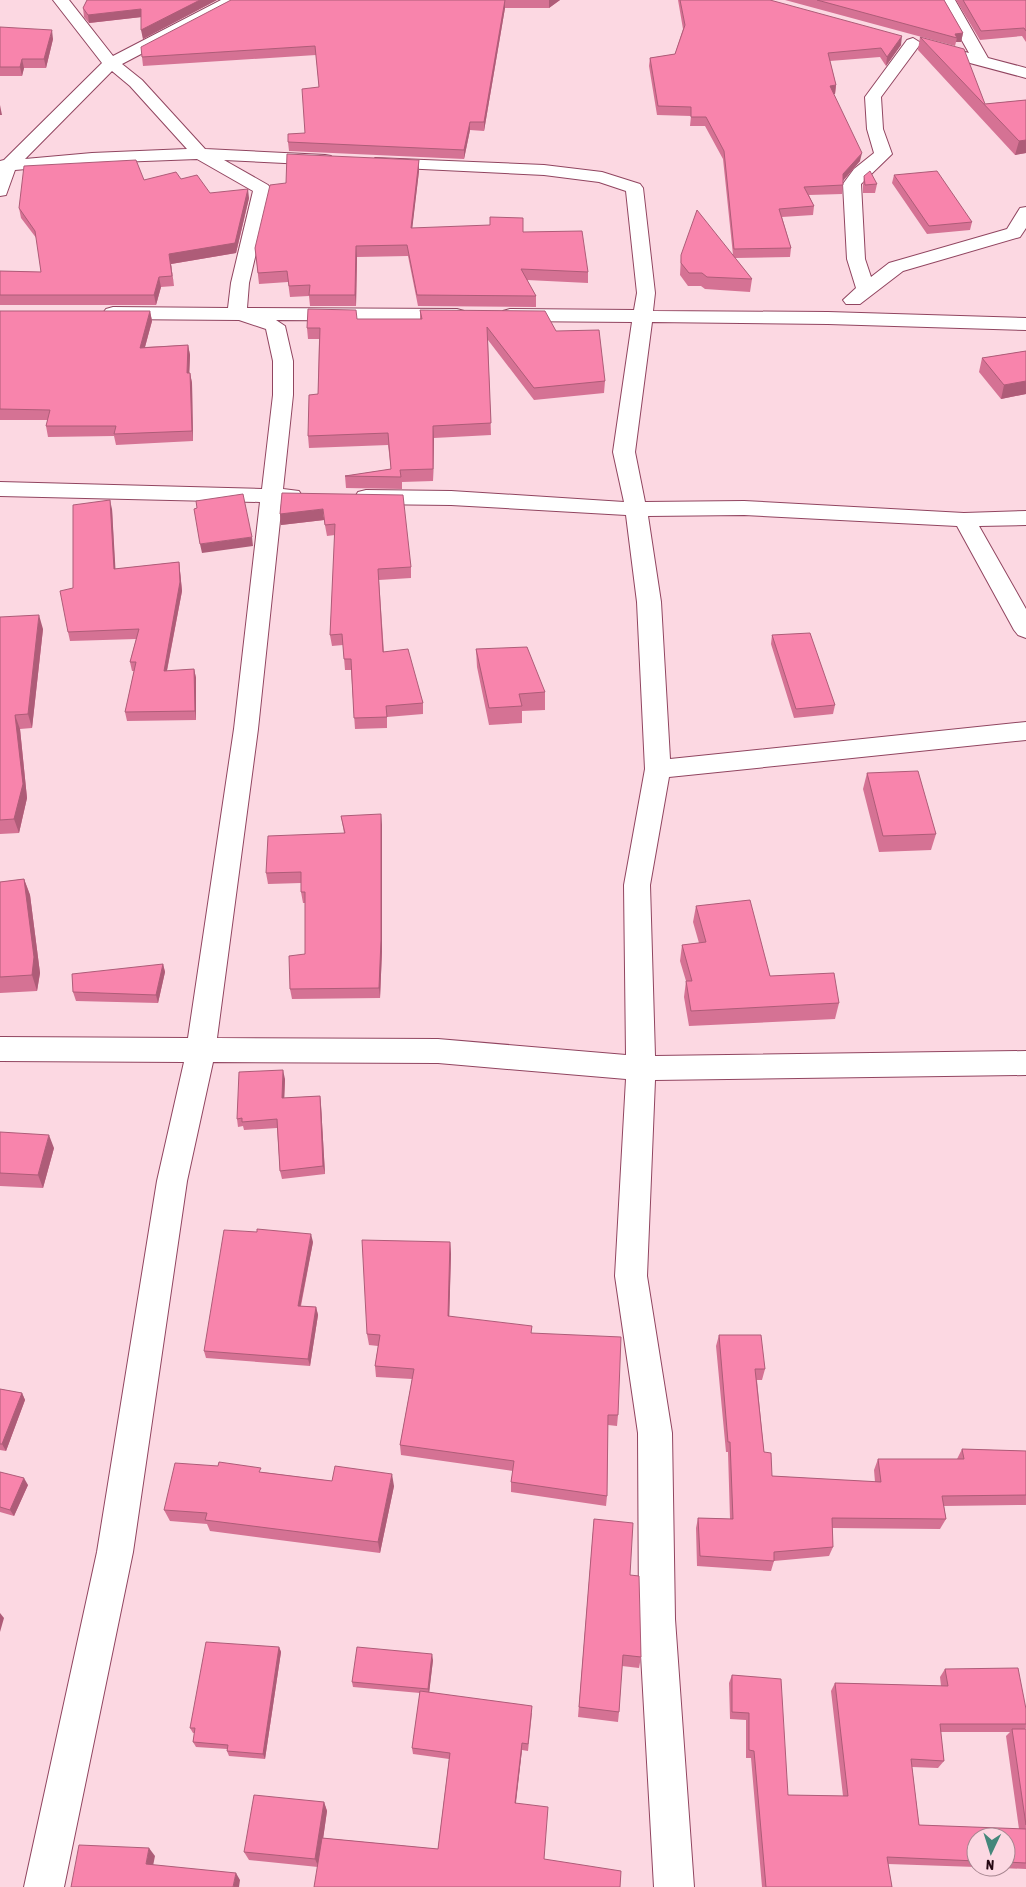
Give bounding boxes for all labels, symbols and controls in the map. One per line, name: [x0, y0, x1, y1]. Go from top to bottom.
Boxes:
north arrow: [966, 1827, 1016, 1877]
text: N: [985, 1857, 995, 1873]

